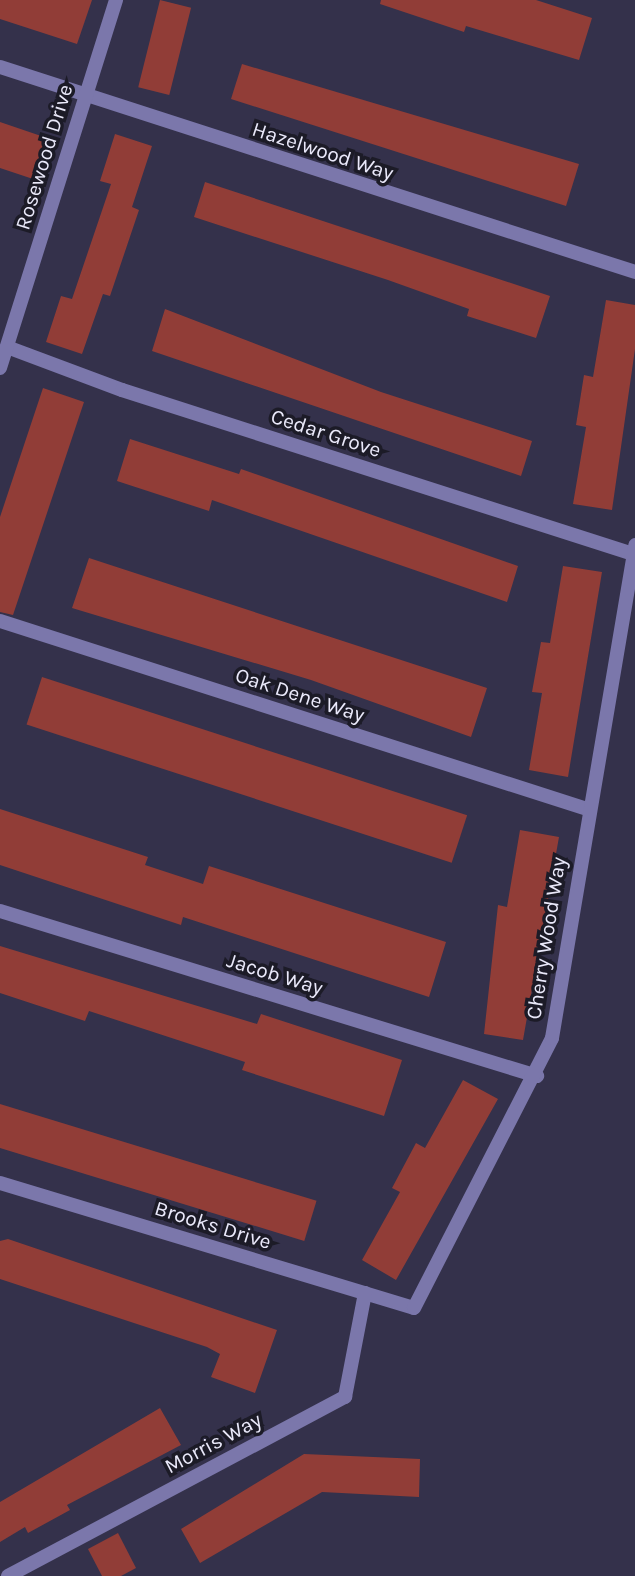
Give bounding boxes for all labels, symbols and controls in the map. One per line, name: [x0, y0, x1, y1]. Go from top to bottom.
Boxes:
street label: Rosewood Drive: [10, 81, 78, 233]
street label: Hazelwood Way: [249, 116, 397, 186]
street label: Cedar Grove: [268, 403, 384, 463]
street label: Oak Dene Way: [232, 662, 368, 728]
street label: Cherry Wood Way: [521, 855, 571, 1021]
street label: Jacob Way: [224, 947, 326, 1001]
street label: Brooks Drive: [152, 1195, 274, 1255]
street label: Morris Way: [160, 1407, 266, 1479]

